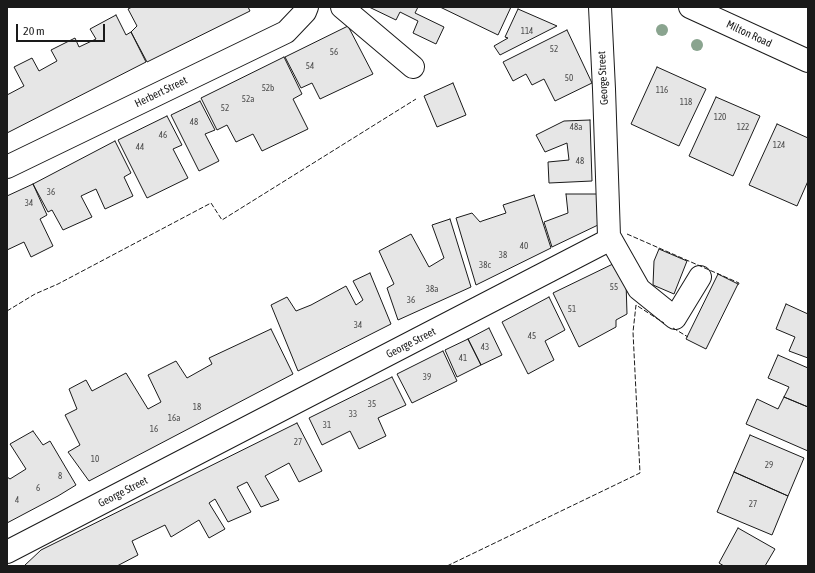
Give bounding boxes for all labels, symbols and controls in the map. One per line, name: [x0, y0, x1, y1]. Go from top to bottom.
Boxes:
scale bar: [18, 16, 107, 42]
street label: Milton Road: [724, 18, 774, 50]
text: 20 m: [23, 24, 45, 38]
house number: 114: [521, 26, 533, 36]
house number: 52: [550, 44, 558, 54]
house number: 56: [330, 47, 338, 57]
street label: George Street: [595, 51, 611, 105]
house number: 54: [306, 61, 314, 71]
house number: 50: [565, 73, 573, 83]
street label: Herbert Street: [133, 74, 189, 110]
house number: 52b: [262, 83, 274, 93]
house number: 116: [656, 85, 668, 95]
house number: 52a: [242, 94, 254, 104]
house number: 118: [680, 97, 692, 107]
house number: 52: [221, 103, 229, 113]
house number: 120: [714, 112, 726, 122]
house number: 48: [190, 117, 198, 127]
house number: 48a: [570, 122, 582, 132]
house number: 122: [737, 122, 749, 132]
house number: 46: [159, 130, 167, 140]
house number: 124: [773, 140, 785, 150]
house number: 44: [136, 142, 144, 152]
house number: 48: [576, 156, 584, 166]
house number: 36: [47, 187, 55, 197]
house number: 34: [25, 198, 33, 208]
house number: 40: [520, 241, 528, 251]
house number: 38: [499, 250, 507, 260]
house number: 38c: [479, 260, 491, 270]
house number: 55: [610, 282, 618, 292]
house number: 38a: [426, 284, 438, 294]
house number: 36: [407, 295, 415, 305]
house number: 51: [568, 304, 576, 314]
house number: 34: [354, 320, 362, 330]
street label: George Street: [384, 325, 438, 361]
house number: 45: [528, 331, 536, 341]
house number: 43: [481, 342, 489, 352]
house number: 41: [459, 353, 467, 363]
house number: 39: [423, 372, 431, 382]
house number: 35: [368, 399, 376, 409]
house number: 18: [193, 402, 201, 412]
house number: 33: [349, 409, 357, 419]
house number: 16a: [168, 413, 180, 423]
house number: 31: [323, 420, 331, 430]
house number: 16: [150, 424, 158, 434]
house number: 27: [294, 437, 302, 447]
house number: 10: [91, 454, 99, 464]
house number: 29: [765, 460, 773, 470]
house number: 8: [58, 471, 62, 481]
street label: George Street: [96, 474, 150, 510]
house number: 6: [36, 483, 40, 493]
house number: 4: [15, 495, 19, 505]
house number: 27: [749, 499, 757, 509]

